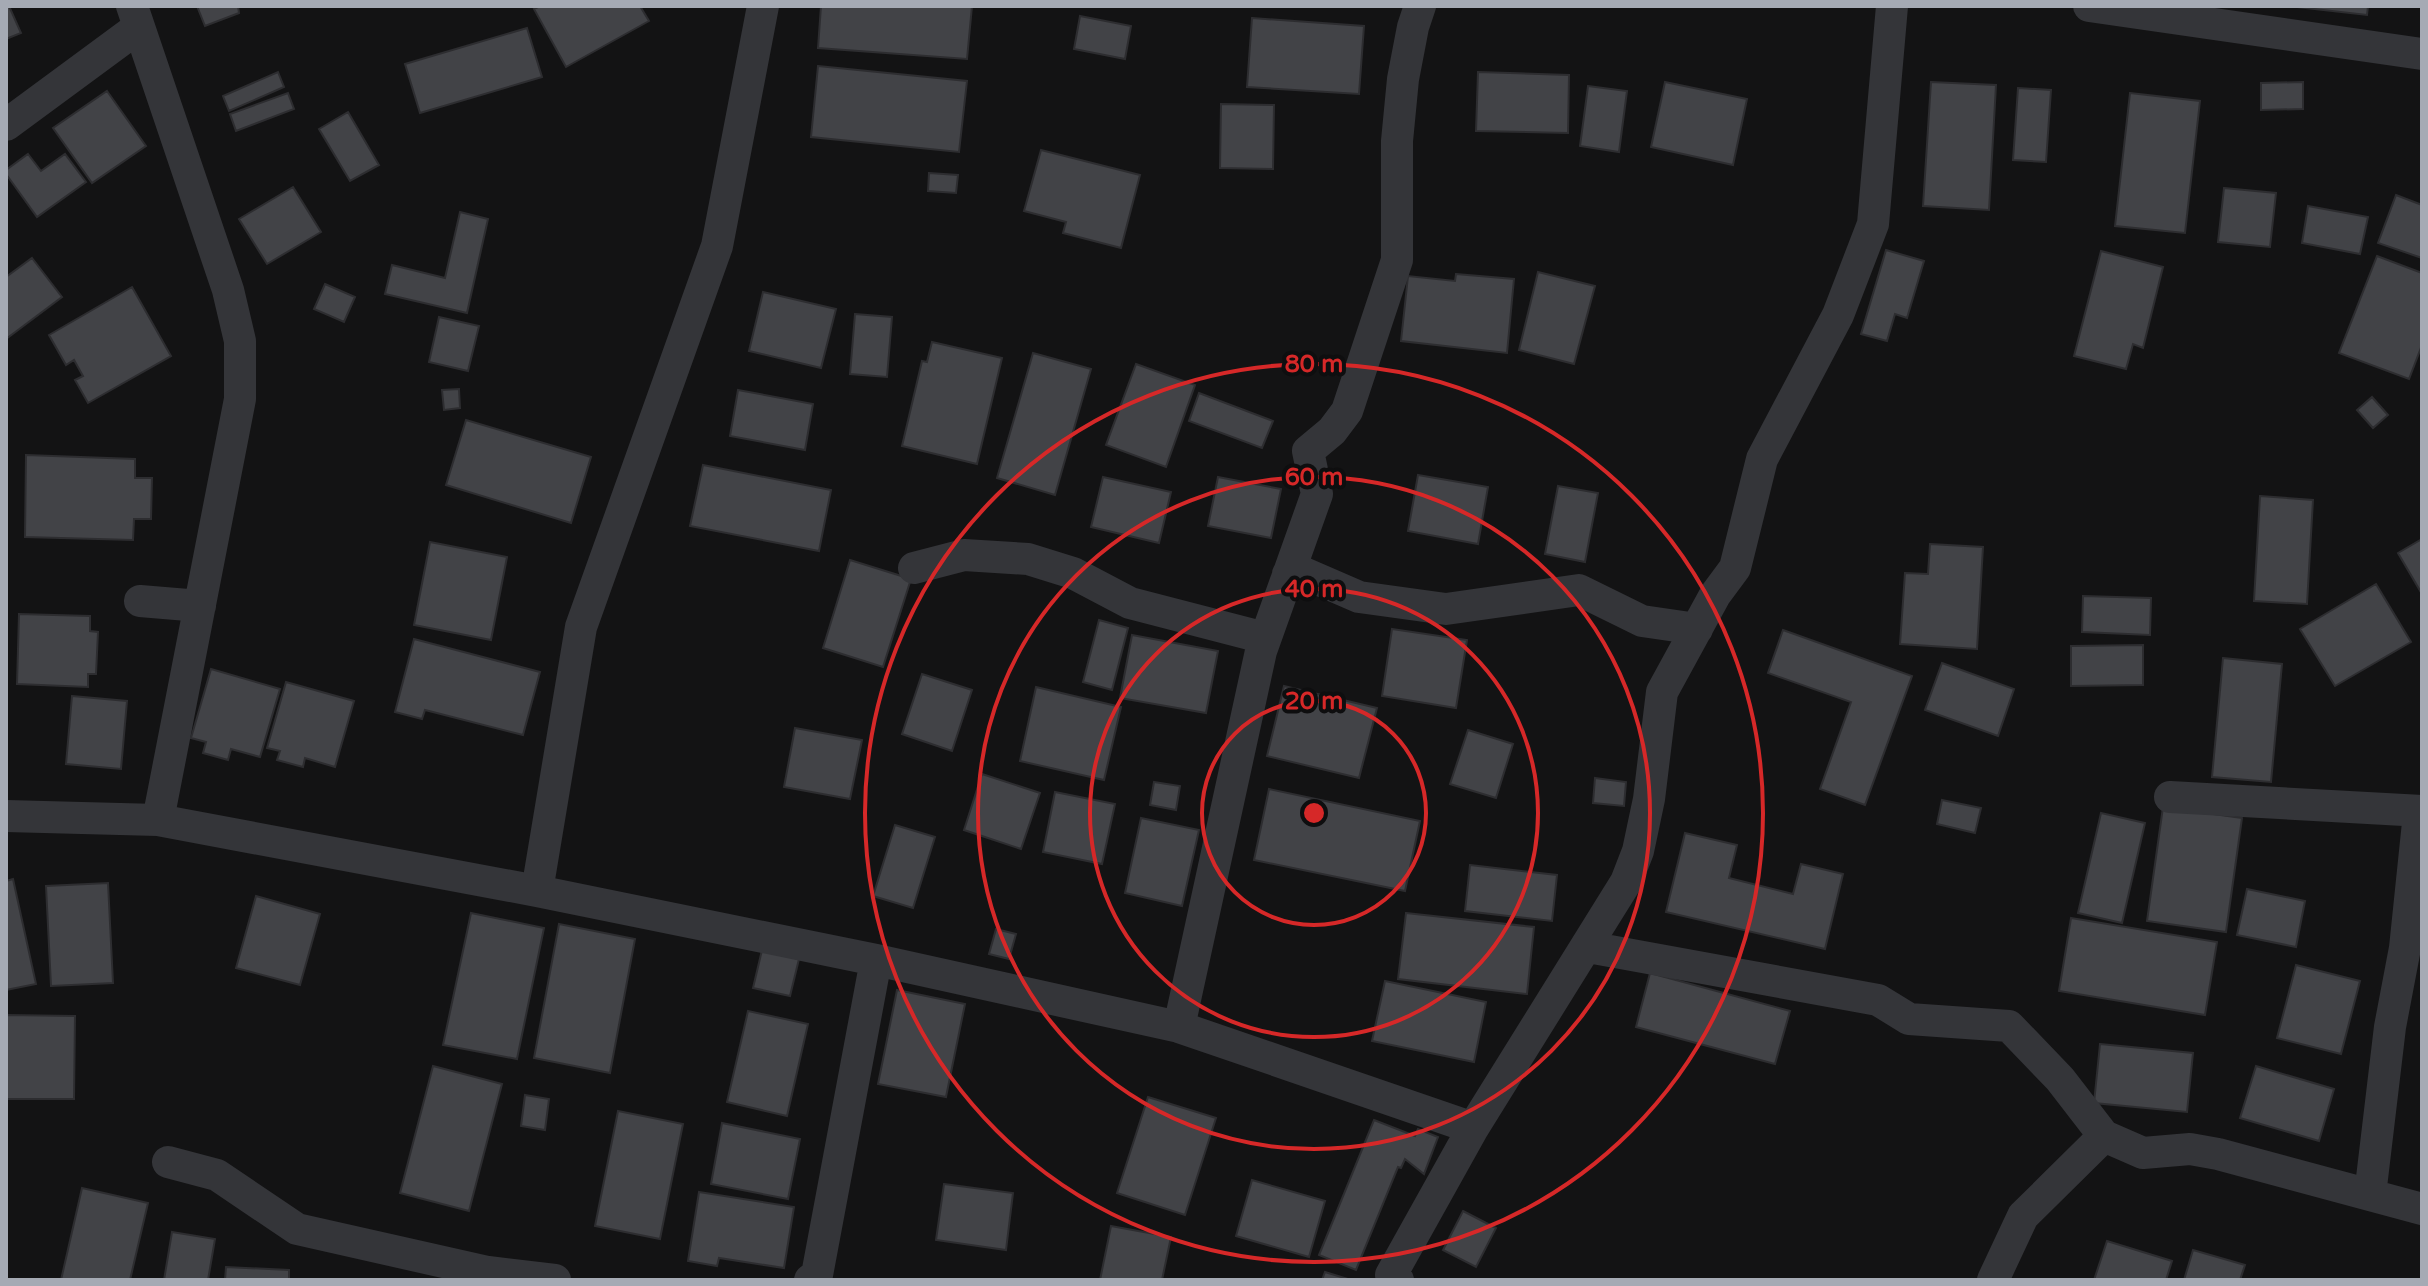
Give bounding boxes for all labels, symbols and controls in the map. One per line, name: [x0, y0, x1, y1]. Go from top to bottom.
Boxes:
text: 80 m: [1285, 350, 1343, 379]
text: 60 m: [1285, 463, 1343, 492]
text: 40 m: [1285, 575, 1343, 604]
text: 20 m: [1285, 687, 1343, 716]
centre of rings: [1300, 799, 1328, 827]

